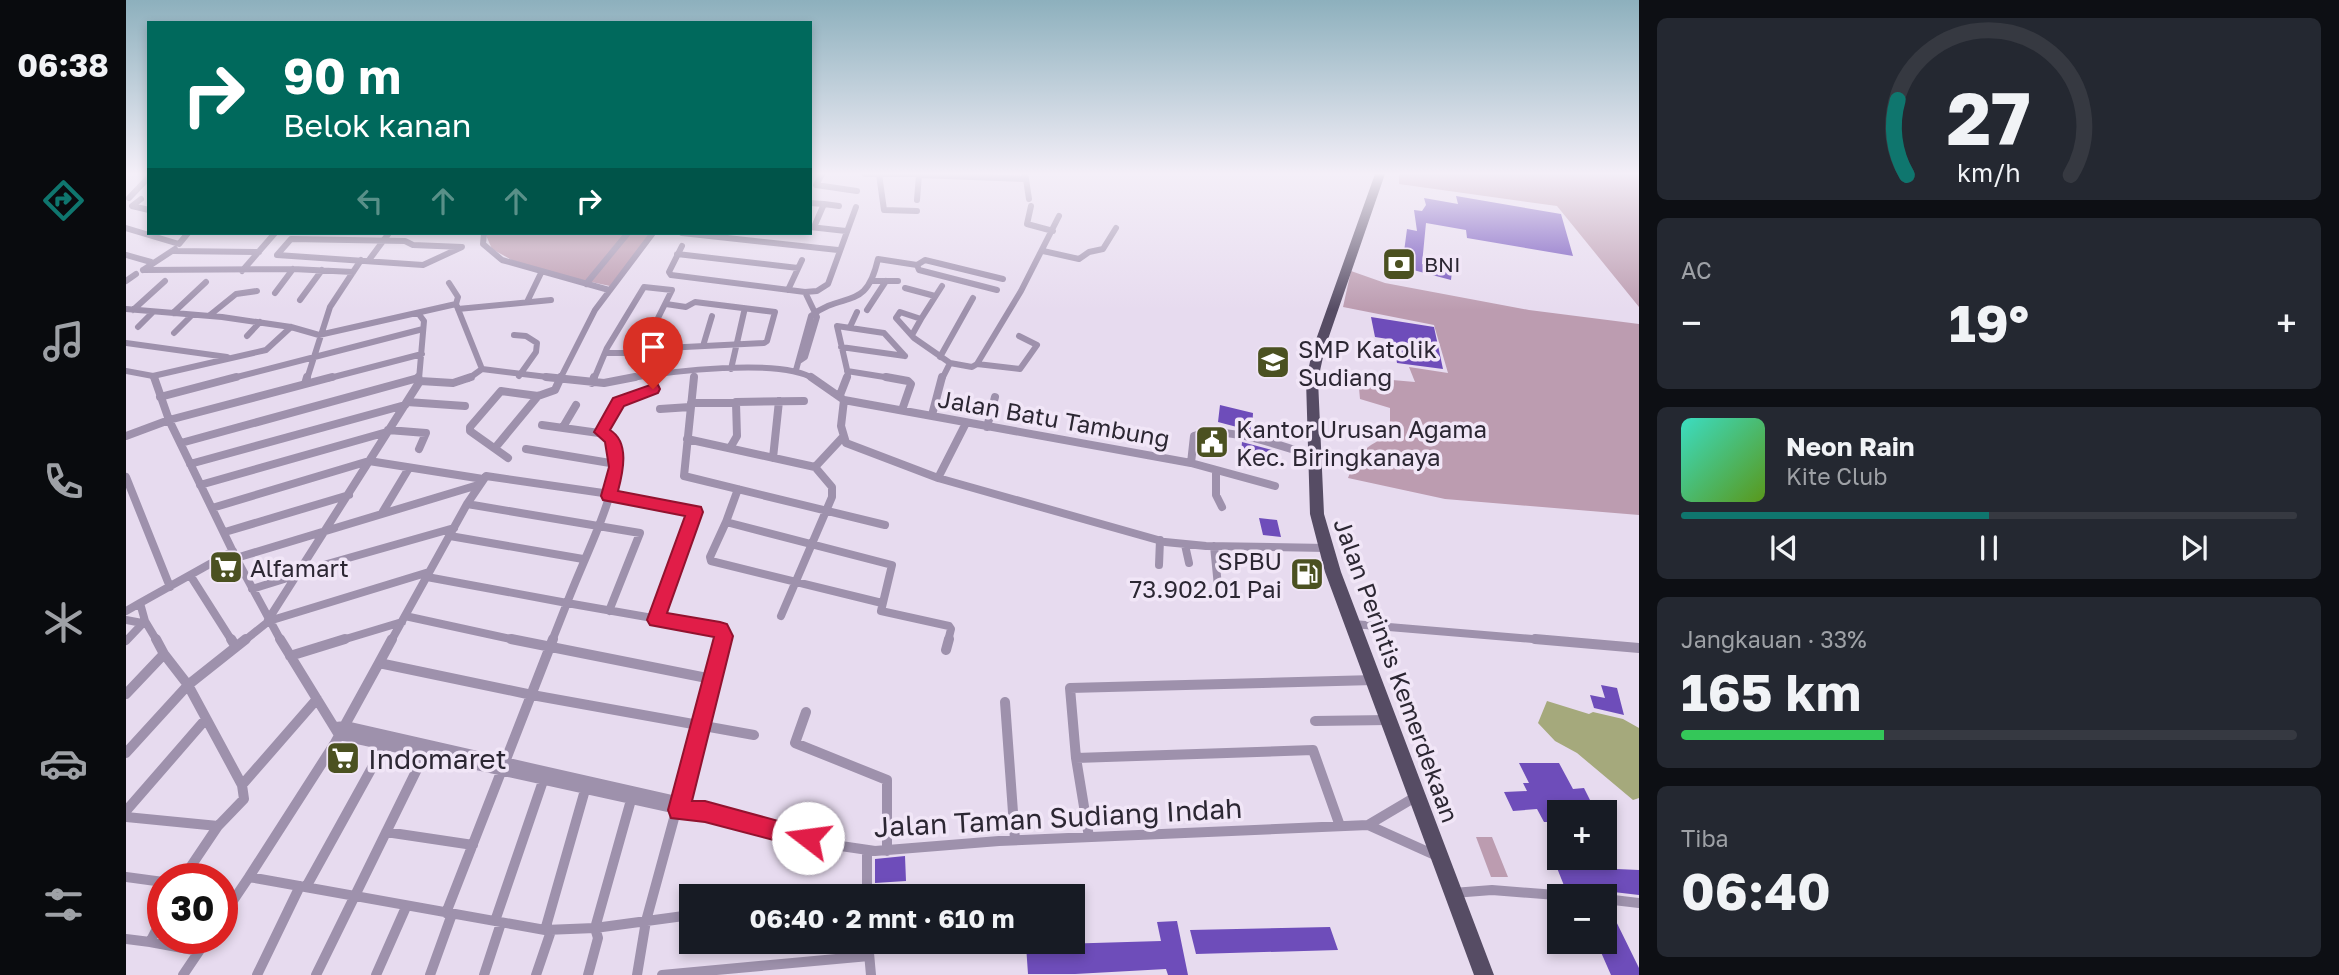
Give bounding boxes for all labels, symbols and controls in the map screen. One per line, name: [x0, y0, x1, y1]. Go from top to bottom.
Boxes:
text: 06:38: [17, 46, 109, 84]
text: 90 m: [283, 46, 401, 105]
icon: right: [168, 49, 259, 140]
text: 27: [1947, 74, 2031, 161]
text: Belok kanan: [283, 106, 471, 144]
text: km/h: [1957, 157, 2021, 188]
icon: directions: [39, 176, 88, 225]
icon: left: [351, 182, 389, 220]
icon: ahead: [424, 182, 462, 220]
icon: ahead: [497, 182, 535, 220]
icon: right: [570, 182, 608, 220]
bank icon: BNI: [1380, 245, 1418, 283]
place label: BNI: [1424, 251, 1461, 277]
text: AC: [1681, 256, 1712, 284]
text: 19°: [1949, 291, 2029, 353]
text: −: [1681, 300, 1702, 345]
text: +: [2276, 300, 2297, 345]
icon: music: [39, 317, 88, 366]
pin: [623, 317, 683, 389]
icon: arrive: [634, 328, 672, 366]
place label: SMP Katolik Sudiang: [1298, 334, 1437, 391]
school or university icon: SMP Katolik Sudiang: [1254, 343, 1292, 381]
street label: Jalan Batu Tambung: [936, 383, 1172, 453]
place label: Kantor Urusan Agama Kec. Biringkanaya: [1236, 414, 1487, 471]
public building icon: Kantor Urusan Agama Kec. Biringkanaya: [1193, 423, 1231, 461]
text: Neon Rain: [1786, 431, 1915, 462]
icon: phone: [39, 457, 88, 506]
text: Kite Club: [1786, 462, 1887, 490]
street label: Jalan Perintis Kemerdekaan: [1328, 514, 1466, 826]
icon: previous: [1765, 529, 1803, 567]
icon: pause: [1970, 529, 2008, 567]
icon: next: [2175, 529, 2213, 567]
place label: SPBU 73.902.01 Pai: [1130, 546, 1282, 603]
supermarket icon: Alfamart: [207, 548, 245, 586]
place label: Alfamart: [250, 553, 349, 582]
fuel station icon: SPBU 73.902.01 Pai: [1288, 555, 1326, 593]
icon: climate: [39, 598, 88, 647]
text: Jangkauan · 33%: [1681, 625, 1867, 653]
text: 165 km: [1681, 660, 1861, 722]
icon: car: [39, 739, 88, 788]
supermarket icon: Indomaret: [324, 739, 362, 777]
place label: Indomaret: [368, 742, 507, 775]
street label: Jalan Taman Sudiang Indah: [873, 791, 1243, 843]
map controls: [1547, 800, 1617, 954]
button: +: [1547, 800, 1617, 870]
position arrow: [771, 801, 845, 875]
text: Tiba: [1681, 824, 1729, 852]
text: 06:40: [1681, 859, 1831, 921]
speed limit sign: 30: [147, 863, 238, 954]
icon: filters: [39, 880, 88, 929]
button: −: [1547, 884, 1617, 954]
text: 06:40 · 2 mnt · 610 m: [750, 903, 1014, 934]

